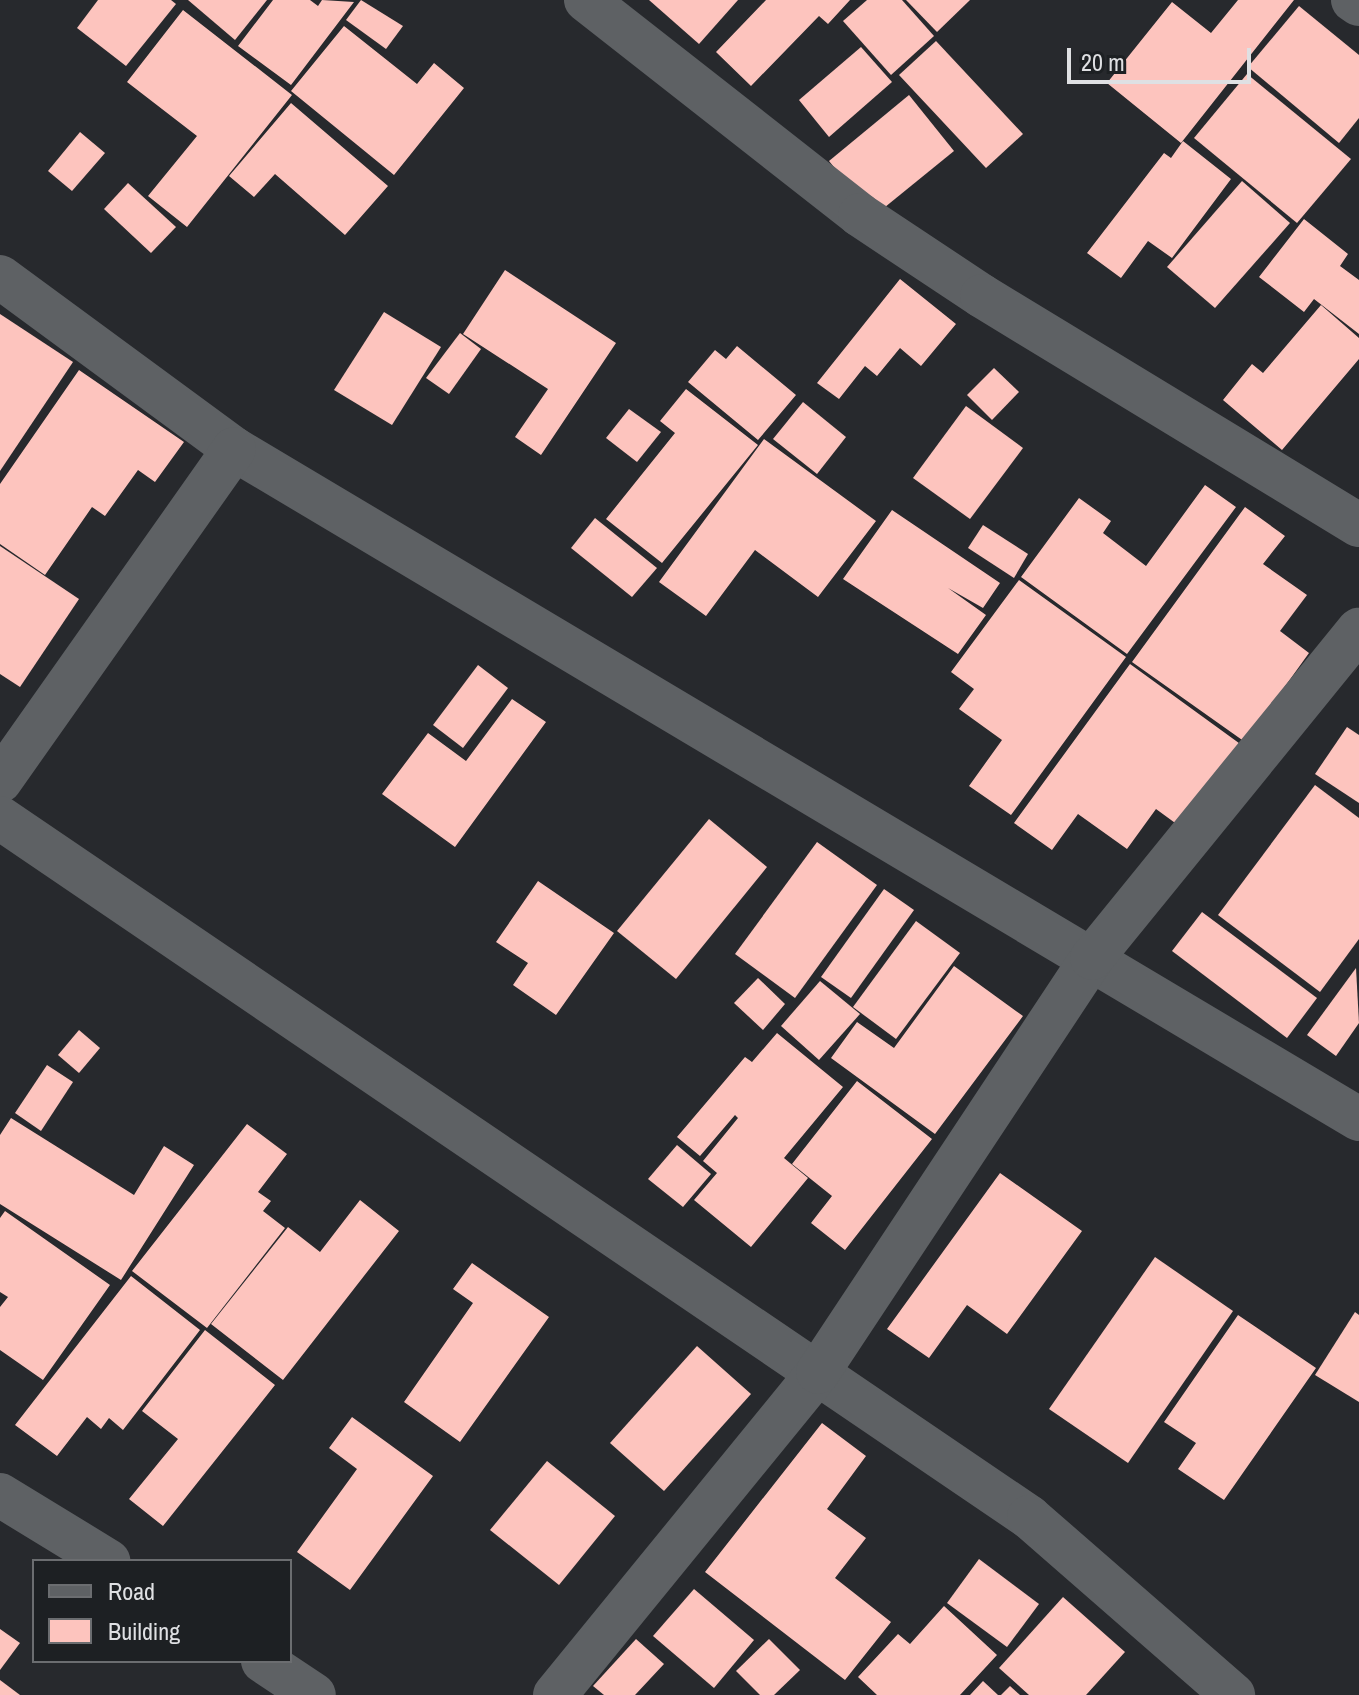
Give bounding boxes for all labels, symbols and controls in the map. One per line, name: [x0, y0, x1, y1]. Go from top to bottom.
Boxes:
scale bar: [1071, 32, 1255, 82]
text: 20 m: [1081, 46, 1125, 78]
legend: [32, 1559, 292, 1663]
text: Road: [108, 1575, 155, 1607]
text: Building: [108, 1615, 180, 1647]

